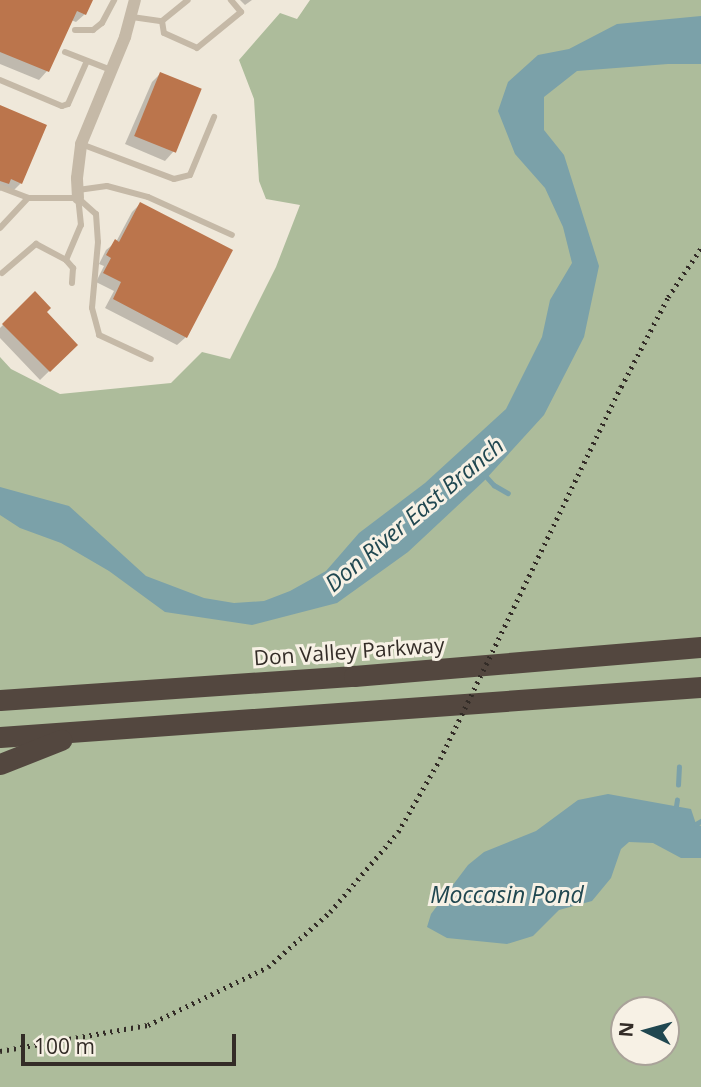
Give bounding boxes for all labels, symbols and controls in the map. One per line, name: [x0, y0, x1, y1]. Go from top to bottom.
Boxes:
water label: Don River East Branch: [319, 431, 509, 597]
street label: Don Valley Parkway: [253, 632, 445, 670]
water label: Moccasin Pond: [430, 880, 584, 908]
north arrow: [610, 996, 680, 1066]
scale bar: [24, 1020, 240, 1064]
text: N: [612, 1021, 640, 1038]
text: 100 m: [34, 1032, 95, 1060]

